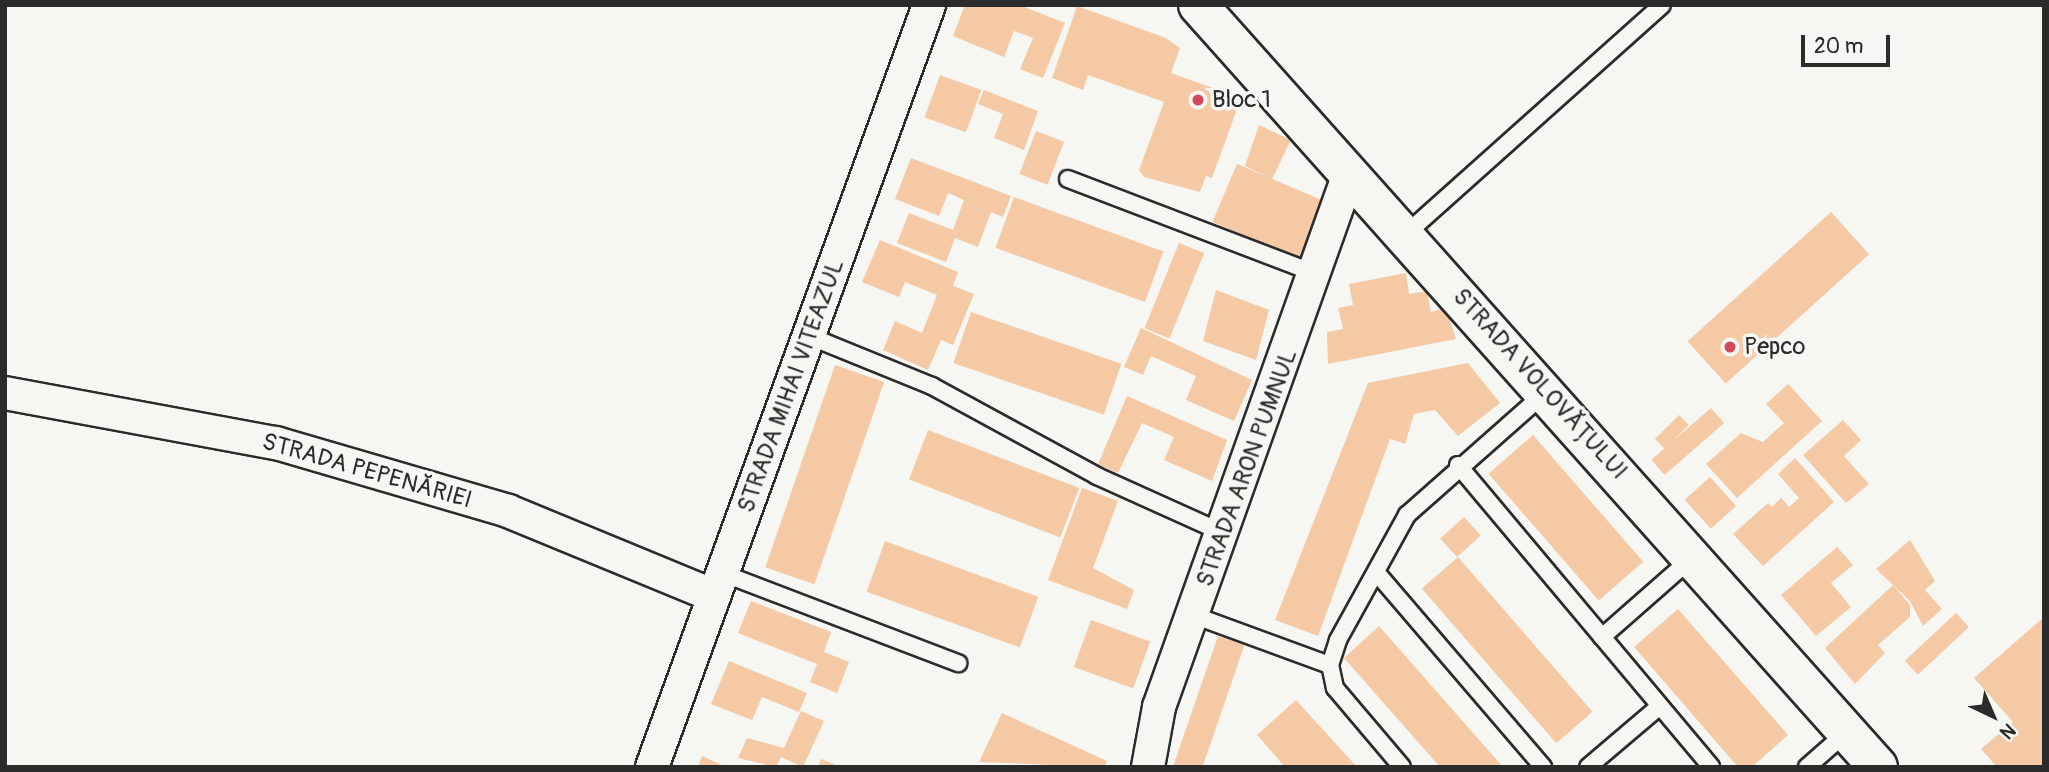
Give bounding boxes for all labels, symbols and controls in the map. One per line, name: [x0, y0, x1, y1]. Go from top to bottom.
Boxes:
scale bar: [1804, 21, 1893, 65]
text: 20 m: [1814, 33, 1863, 60]
place label: Bloc 1: [1212, 86, 1271, 114]
marker: Bloc 1: [1190, 92, 1206, 108]
street label: STRADA MIHAI VITEAZUL: [732, 255, 850, 517]
street label: STRADA VOLOVĂȚULUI: [1447, 283, 1633, 485]
place label: Pepco: [1744, 333, 1805, 361]
marker: Pepco: [1722, 339, 1738, 355]
street label: STRADA ARON PUMNUL: [1191, 345, 1303, 591]
street label: STRADA PEPENĂRIEI: [259, 427, 475, 515]
north arrow: [1958, 681, 2028, 751]
text: N: [1995, 718, 2021, 744]

